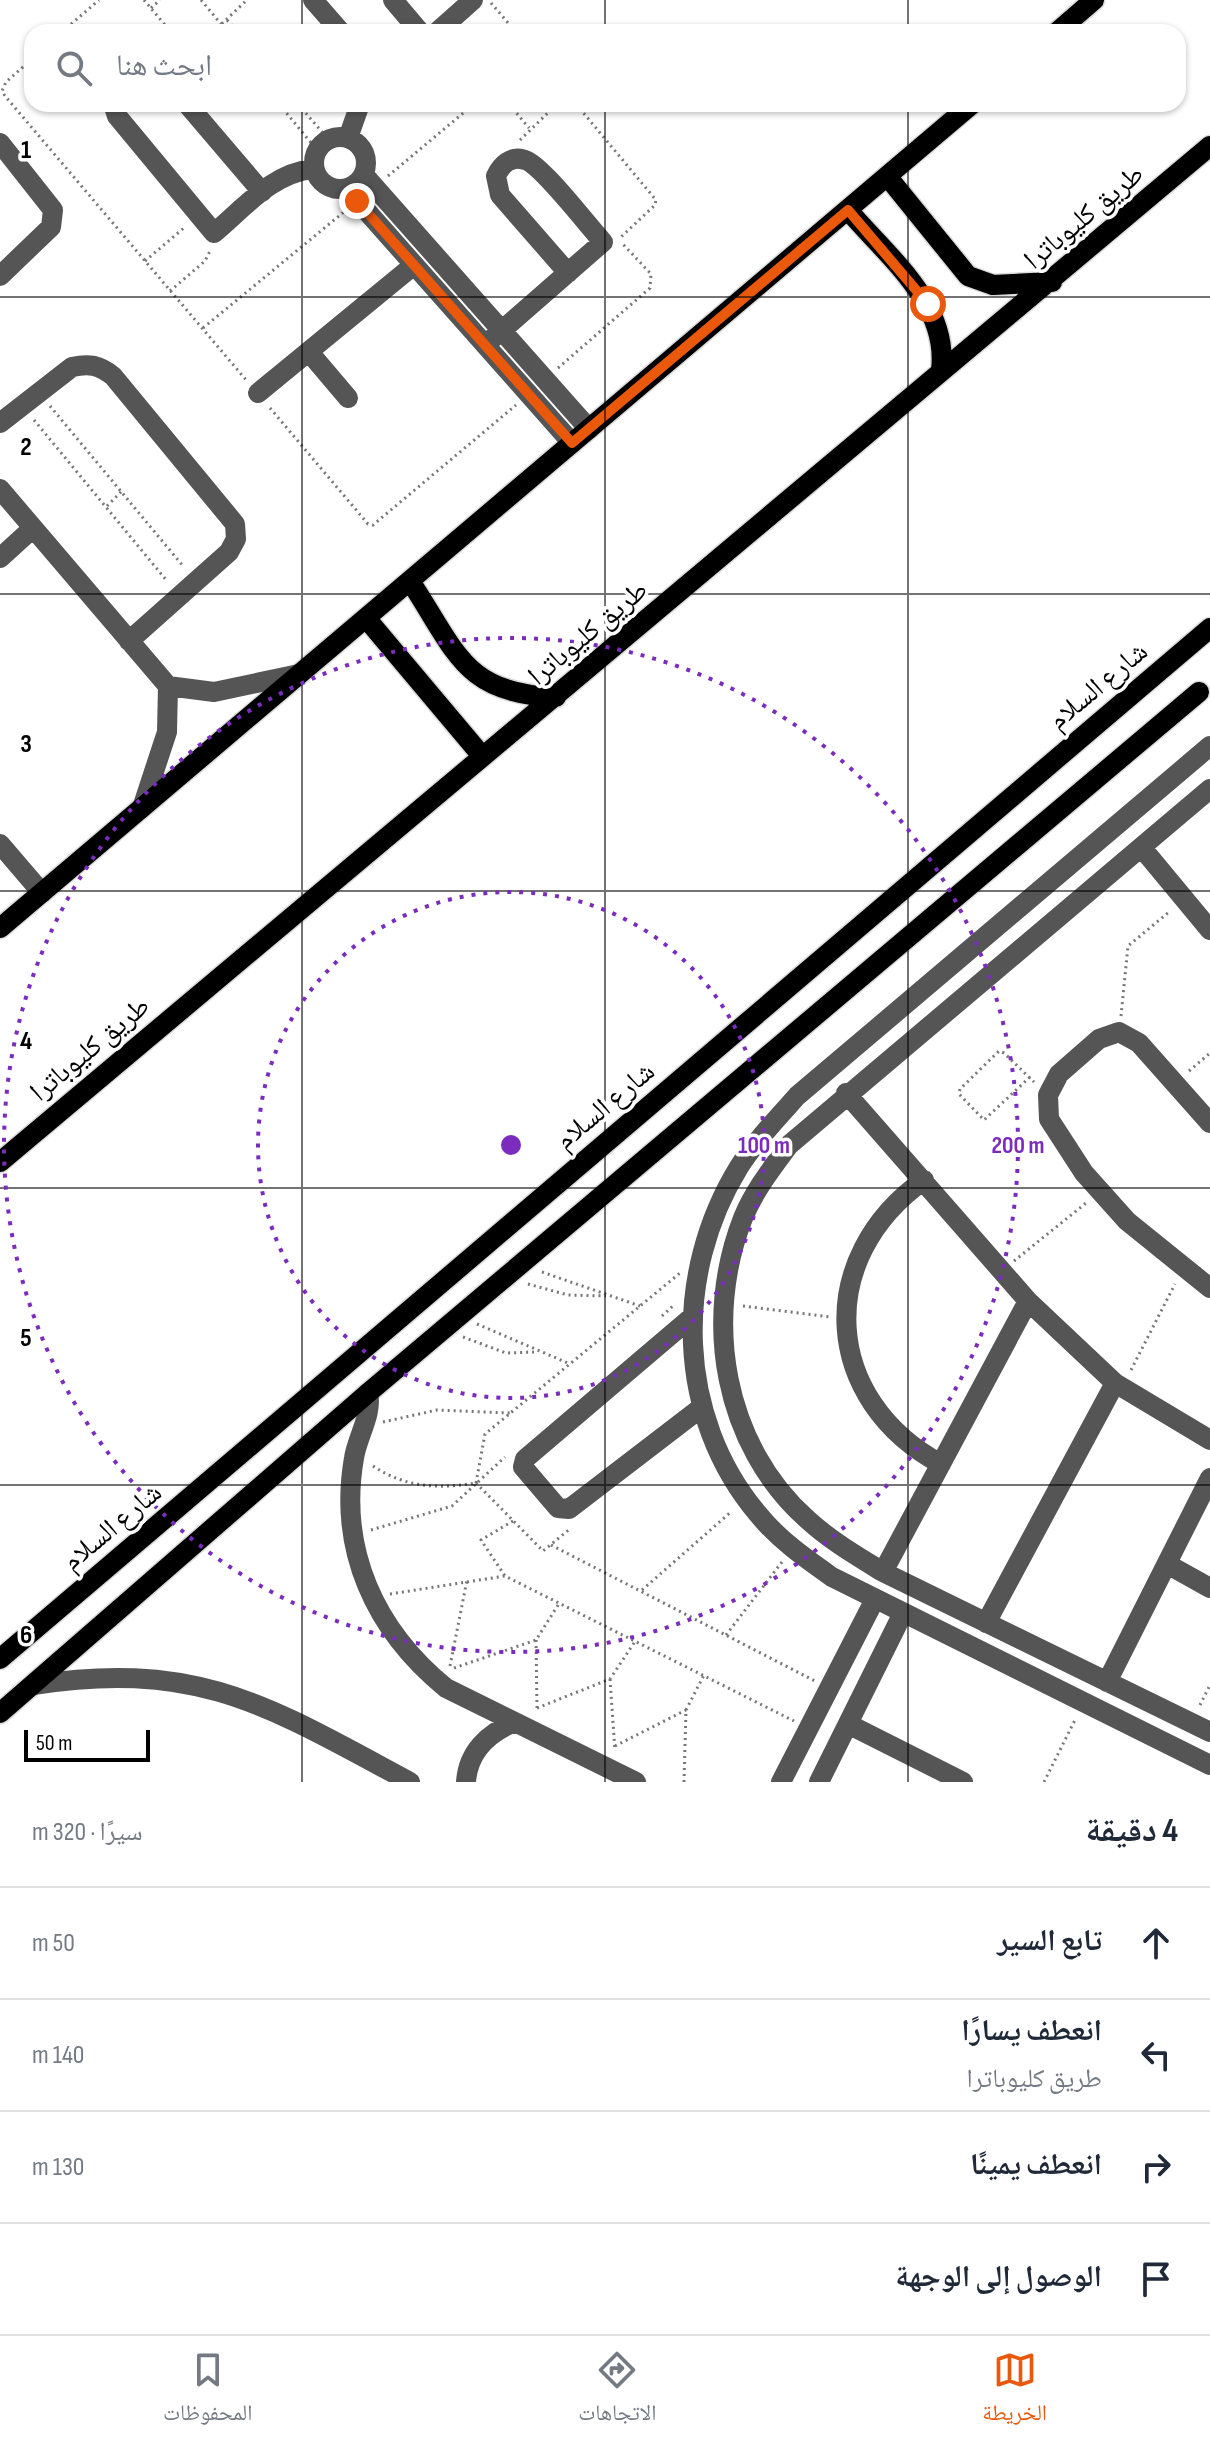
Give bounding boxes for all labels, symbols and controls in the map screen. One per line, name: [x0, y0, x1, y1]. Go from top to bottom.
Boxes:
search box: [24, 24, 1186, 112]
icon: search: [52, 46, 96, 90]
text: ابحث هنا: [116, 48, 212, 84]
text: 1: [21, 135, 31, 166]
street label: طريق كليوباترا: [1018, 157, 1150, 277]
route end: [339, 183, 375, 219]
route start: [910, 286, 946, 322]
text: 2: [20, 432, 32, 463]
street label: طريق كليوباترا: [522, 573, 654, 693]
street label: شارع السلام: [1042, 635, 1155, 738]
text: 3: [20, 729, 32, 760]
street label: طريق كليوباترا: [24, 989, 156, 1109]
text: 4: [20, 1026, 32, 1057]
street label: شارع السلام: [549, 1055, 662, 1158]
centre of rings: [497, 1131, 525, 1159]
text: 100 m: [738, 1131, 790, 1160]
text: 200 m: [991, 1131, 1045, 1160]
text: 5: [20, 1323, 32, 1354]
street label: شارع السلام: [56, 1476, 169, 1579]
text: 6: [20, 1620, 32, 1651]
scale bar: [24, 1726, 150, 1762]
text: 50 m: [36, 1730, 72, 1757]
text: 4 دقيقة: [1085, 1810, 1178, 1851]
text: سيرًا · 320 m: [32, 1817, 143, 1848]
icon: ahead: [1134, 1921, 1178, 1965]
text: تابع السير: [997, 1923, 1102, 1959]
text: 50 m: [32, 1928, 75, 1959]
text: انعطف يسارًا: [961, 2013, 1102, 2049]
icon: left: [1134, 2033, 1178, 2077]
text: 140 m: [32, 2040, 84, 2071]
text: طريق كليوباترا: [967, 2064, 1102, 2095]
icon: right: [1134, 2145, 1178, 2189]
text: انعطف يمينًا: [970, 2147, 1102, 2183]
text: 130 m: [32, 2152, 84, 2183]
icon: arrive: [1134, 2257, 1178, 2301]
text: الوصول إلى الوجهة: [895, 2259, 1102, 2295]
tab: المحفوظات: [163, 2348, 252, 2434]
tab: الاتجاهات: [578, 2348, 656, 2434]
tab: الخريطة: [982, 2348, 1047, 2434]

